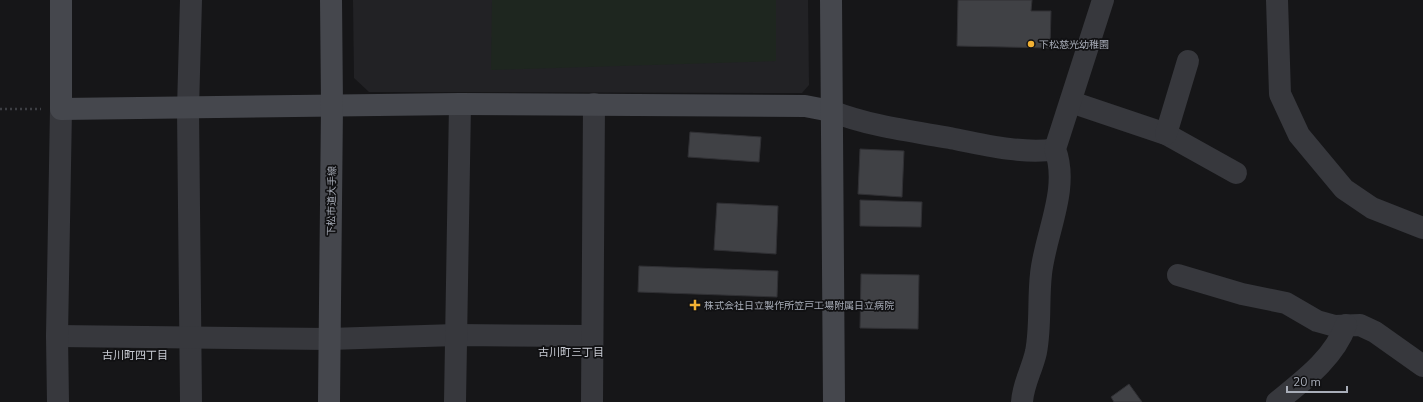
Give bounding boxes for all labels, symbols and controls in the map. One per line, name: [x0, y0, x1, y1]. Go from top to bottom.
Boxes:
place label: 下松慈光幼稚園: [1039, 38, 1109, 52]
marker: 下松慈光幼稚園: [1026, 39, 1036, 49]
street label: 下松市道大手線: [324, 166, 340, 236]
marker: 株式会社日立製作所笠戸工場附属日立病院: [689, 299, 701, 311]
place label: 株式会社日立製作所笠戸工場附属日立病院: [704, 299, 894, 313]
district label: 古川町三丁目: [538, 345, 604, 360]
district label: 古川町四丁目: [102, 348, 168, 363]
scale bar: [1287, 368, 1347, 394]
text: 20 m: [1293, 374, 1321, 390]

